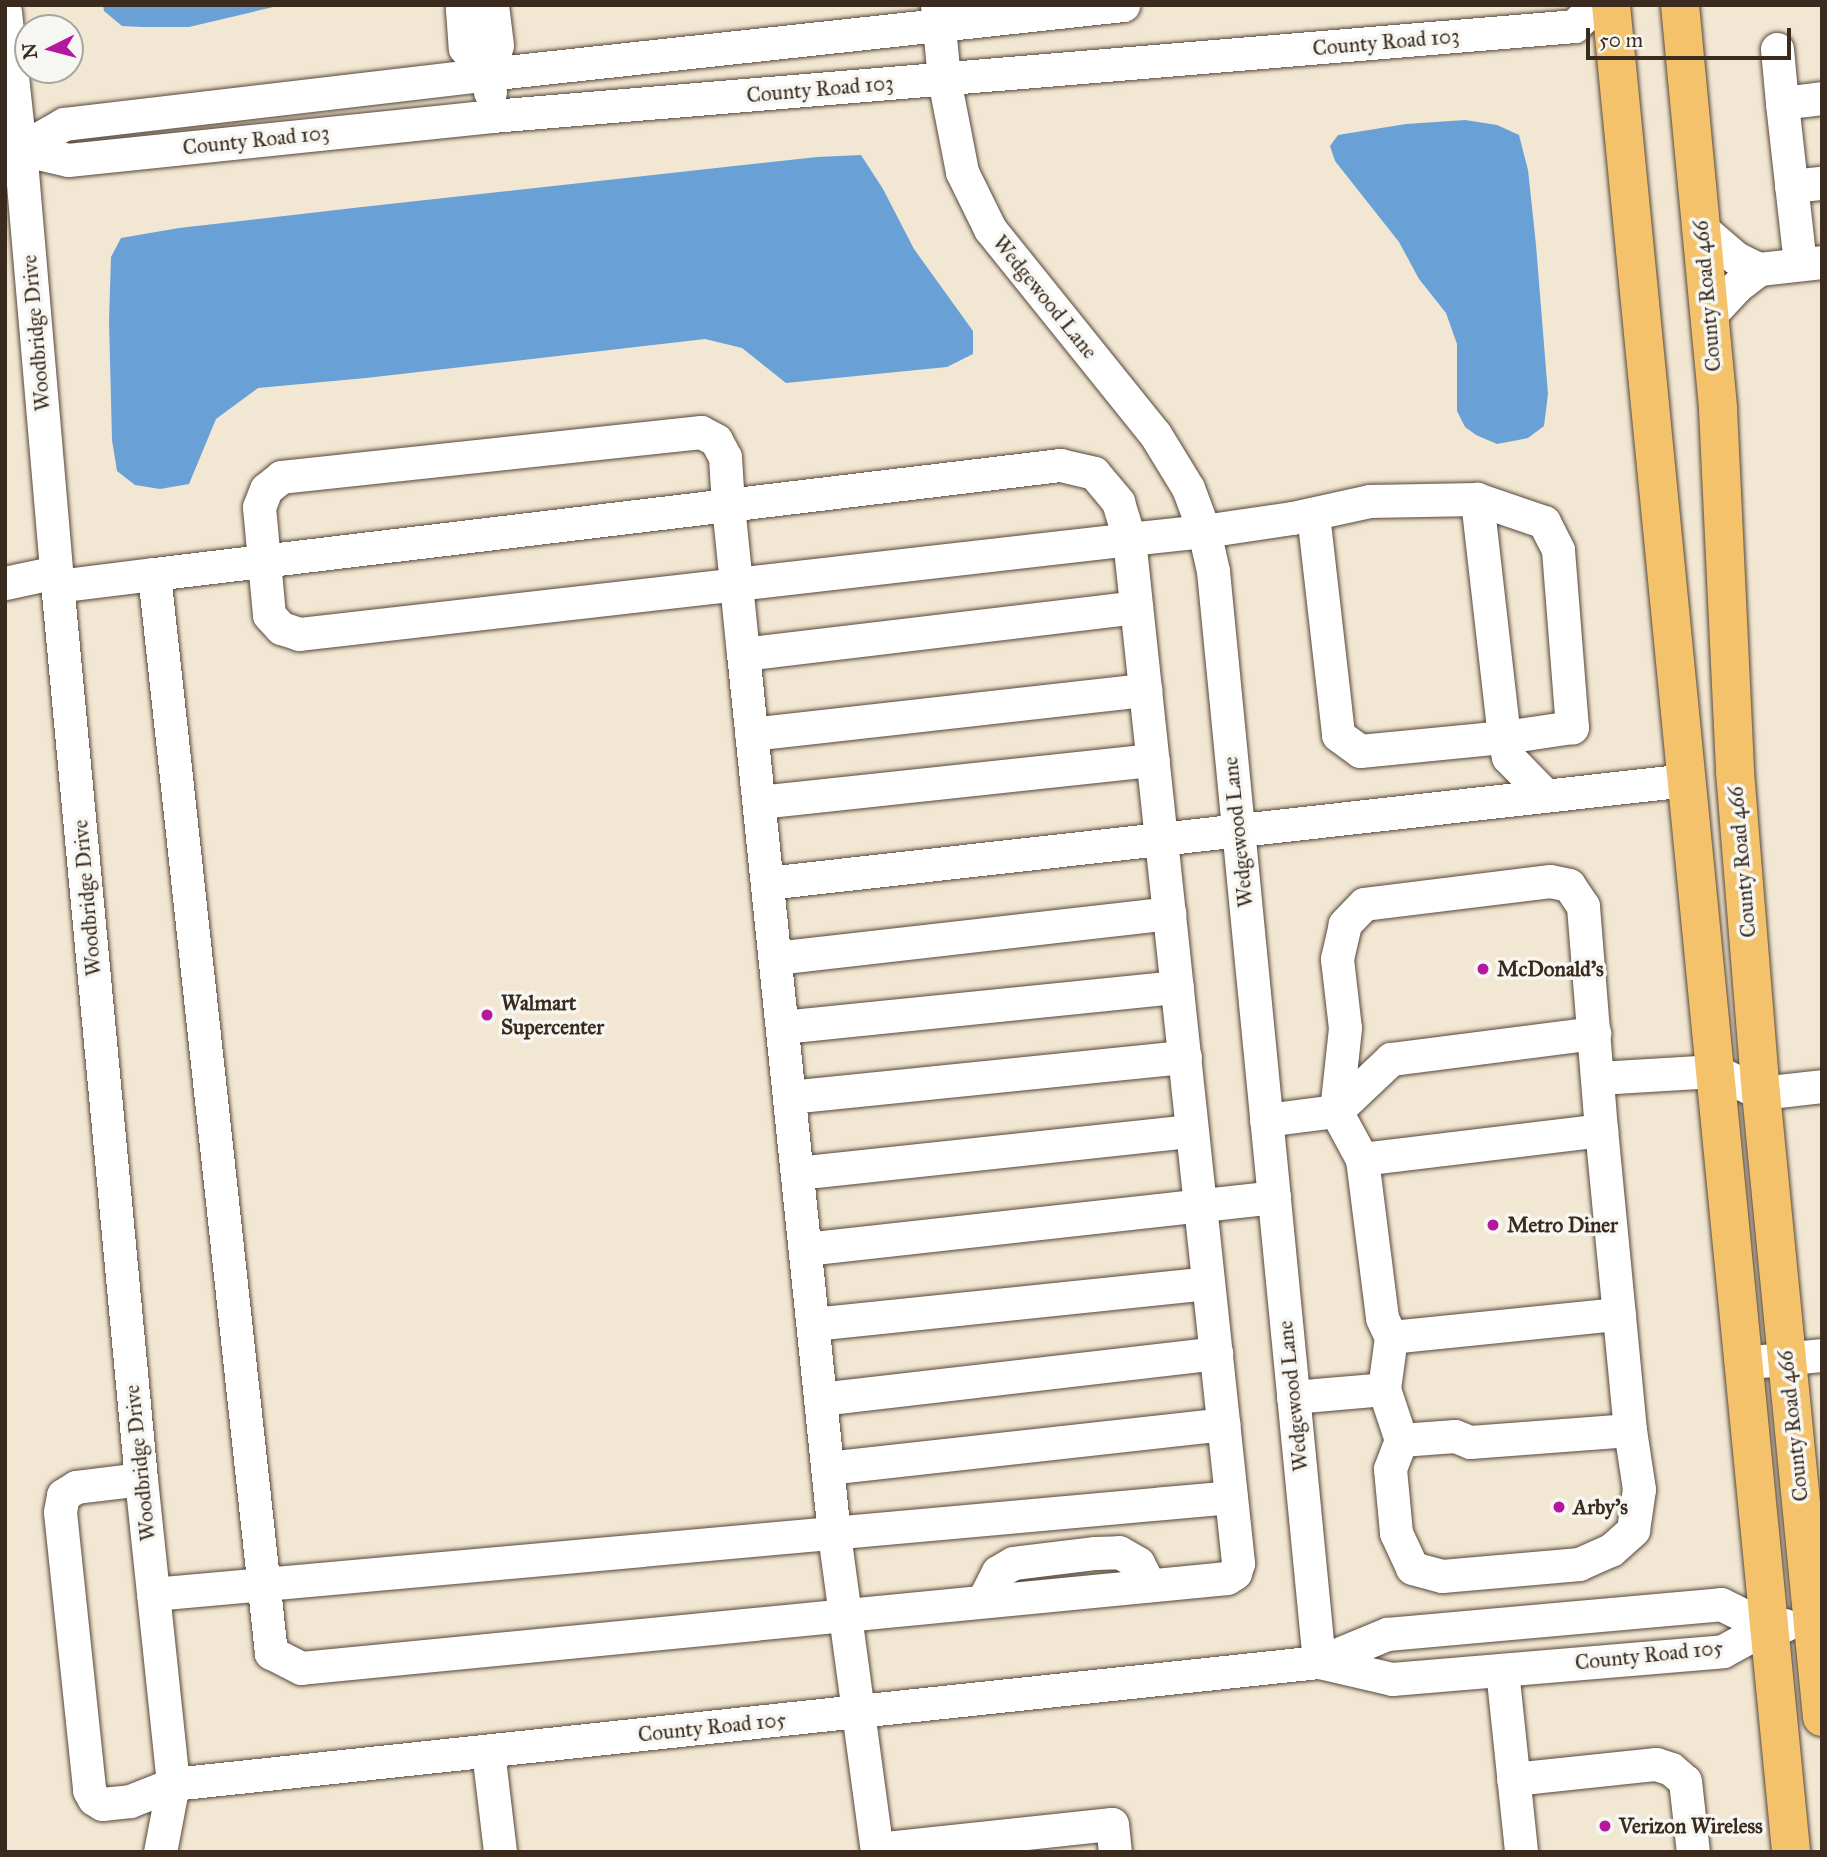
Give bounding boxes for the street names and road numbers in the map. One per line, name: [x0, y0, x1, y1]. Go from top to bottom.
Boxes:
street label: County Road 103: [1311, 23, 1461, 61]
street label: County Road 103: [745, 70, 895, 108]
street label: County Road 103: [181, 120, 331, 160]
street label: County Road 466: [1688, 219, 1726, 373]
street label: Wedgewood Lane: [988, 230, 1102, 364]
street label: Woodbridge Drive: [17, 254, 55, 412]
street label: Wedgewood Lane: [1218, 755, 1258, 909]
street label: County Road 466: [1723, 785, 1761, 939]
street label: Woodbridge Drive: [68, 819, 106, 977]
street label: Wedgewood Lane: [1273, 1319, 1313, 1473]
street label: County Road 466: [1773, 1349, 1813, 1503]
street label: Woodbridge Drive: [119, 1384, 161, 1542]
street label: County Road 105: [1574, 1635, 1724, 1675]
street label: County Road 105: [637, 1707, 787, 1747]

